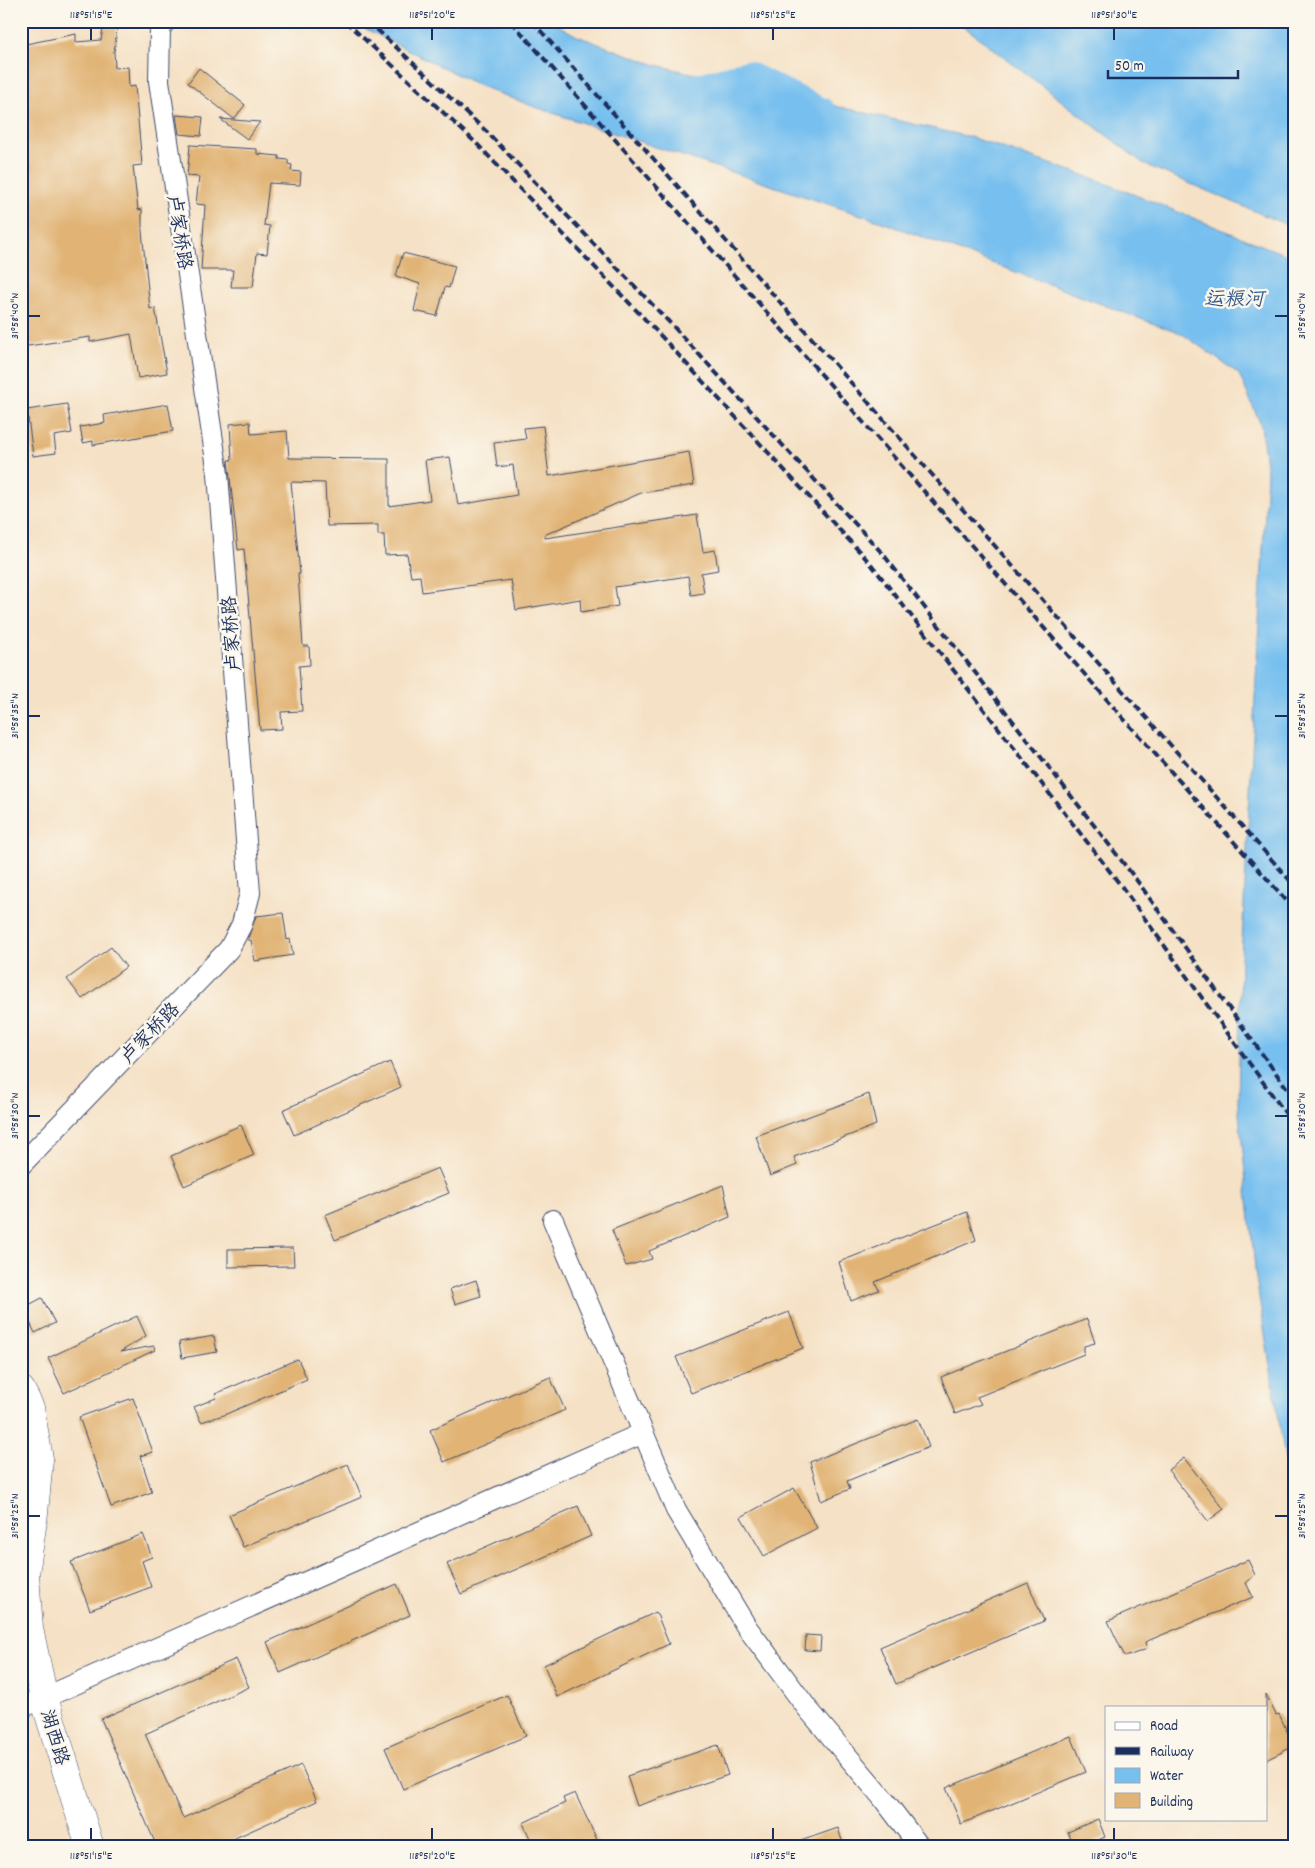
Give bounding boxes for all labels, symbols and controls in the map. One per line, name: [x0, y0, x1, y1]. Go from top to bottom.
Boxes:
text: 118°51'15"E: [70, 7, 113, 24]
text: 118°51'20"E: [409, 7, 456, 24]
text: 118°51'25"E: [751, 7, 796, 24]
text: 118°51'30"E: [1091, 7, 1138, 24]
scale bar: [1108, 48, 1238, 80]
text: 50 m: [1115, 56, 1144, 78]
street label: 卢家桥路: [158, 193, 197, 272]
water label: 运粮河: [1204, 287, 1267, 315]
text: 31°58'40"N: [7, 293, 24, 339]
text: 31°58'40"N: [1294, 293, 1311, 339]
street label: 卢家桥路: [217, 595, 250, 673]
text: 31°58'35"N: [7, 693, 24, 739]
text: 31°58'35"N: [1294, 693, 1311, 739]
street label: 卢家桥路: [115, 998, 188, 1071]
text: 31°58'30"N: [7, 1093, 24, 1139]
text: 31°58'30"N: [1294, 1093, 1311, 1139]
text: 31°58'25"N: [7, 1493, 24, 1539]
text: 31°58'25"N: [1294, 1493, 1311, 1539]
legend: [1105, 1706, 1268, 1820]
street label: 湖西路: [31, 1707, 74, 1769]
text: Road: [1150, 1716, 1178, 1738]
text: Railway: [1150, 1742, 1194, 1764]
text: Water: [1150, 1766, 1184, 1788]
text: Building: [1150, 1792, 1193, 1814]
text: 118°51'15"E: [70, 1848, 113, 1865]
text: 118°51'20"E: [409, 1848, 456, 1865]
text: 118°51'25"E: [751, 1848, 796, 1865]
text: 118°51'30"E: [1091, 1848, 1138, 1865]

